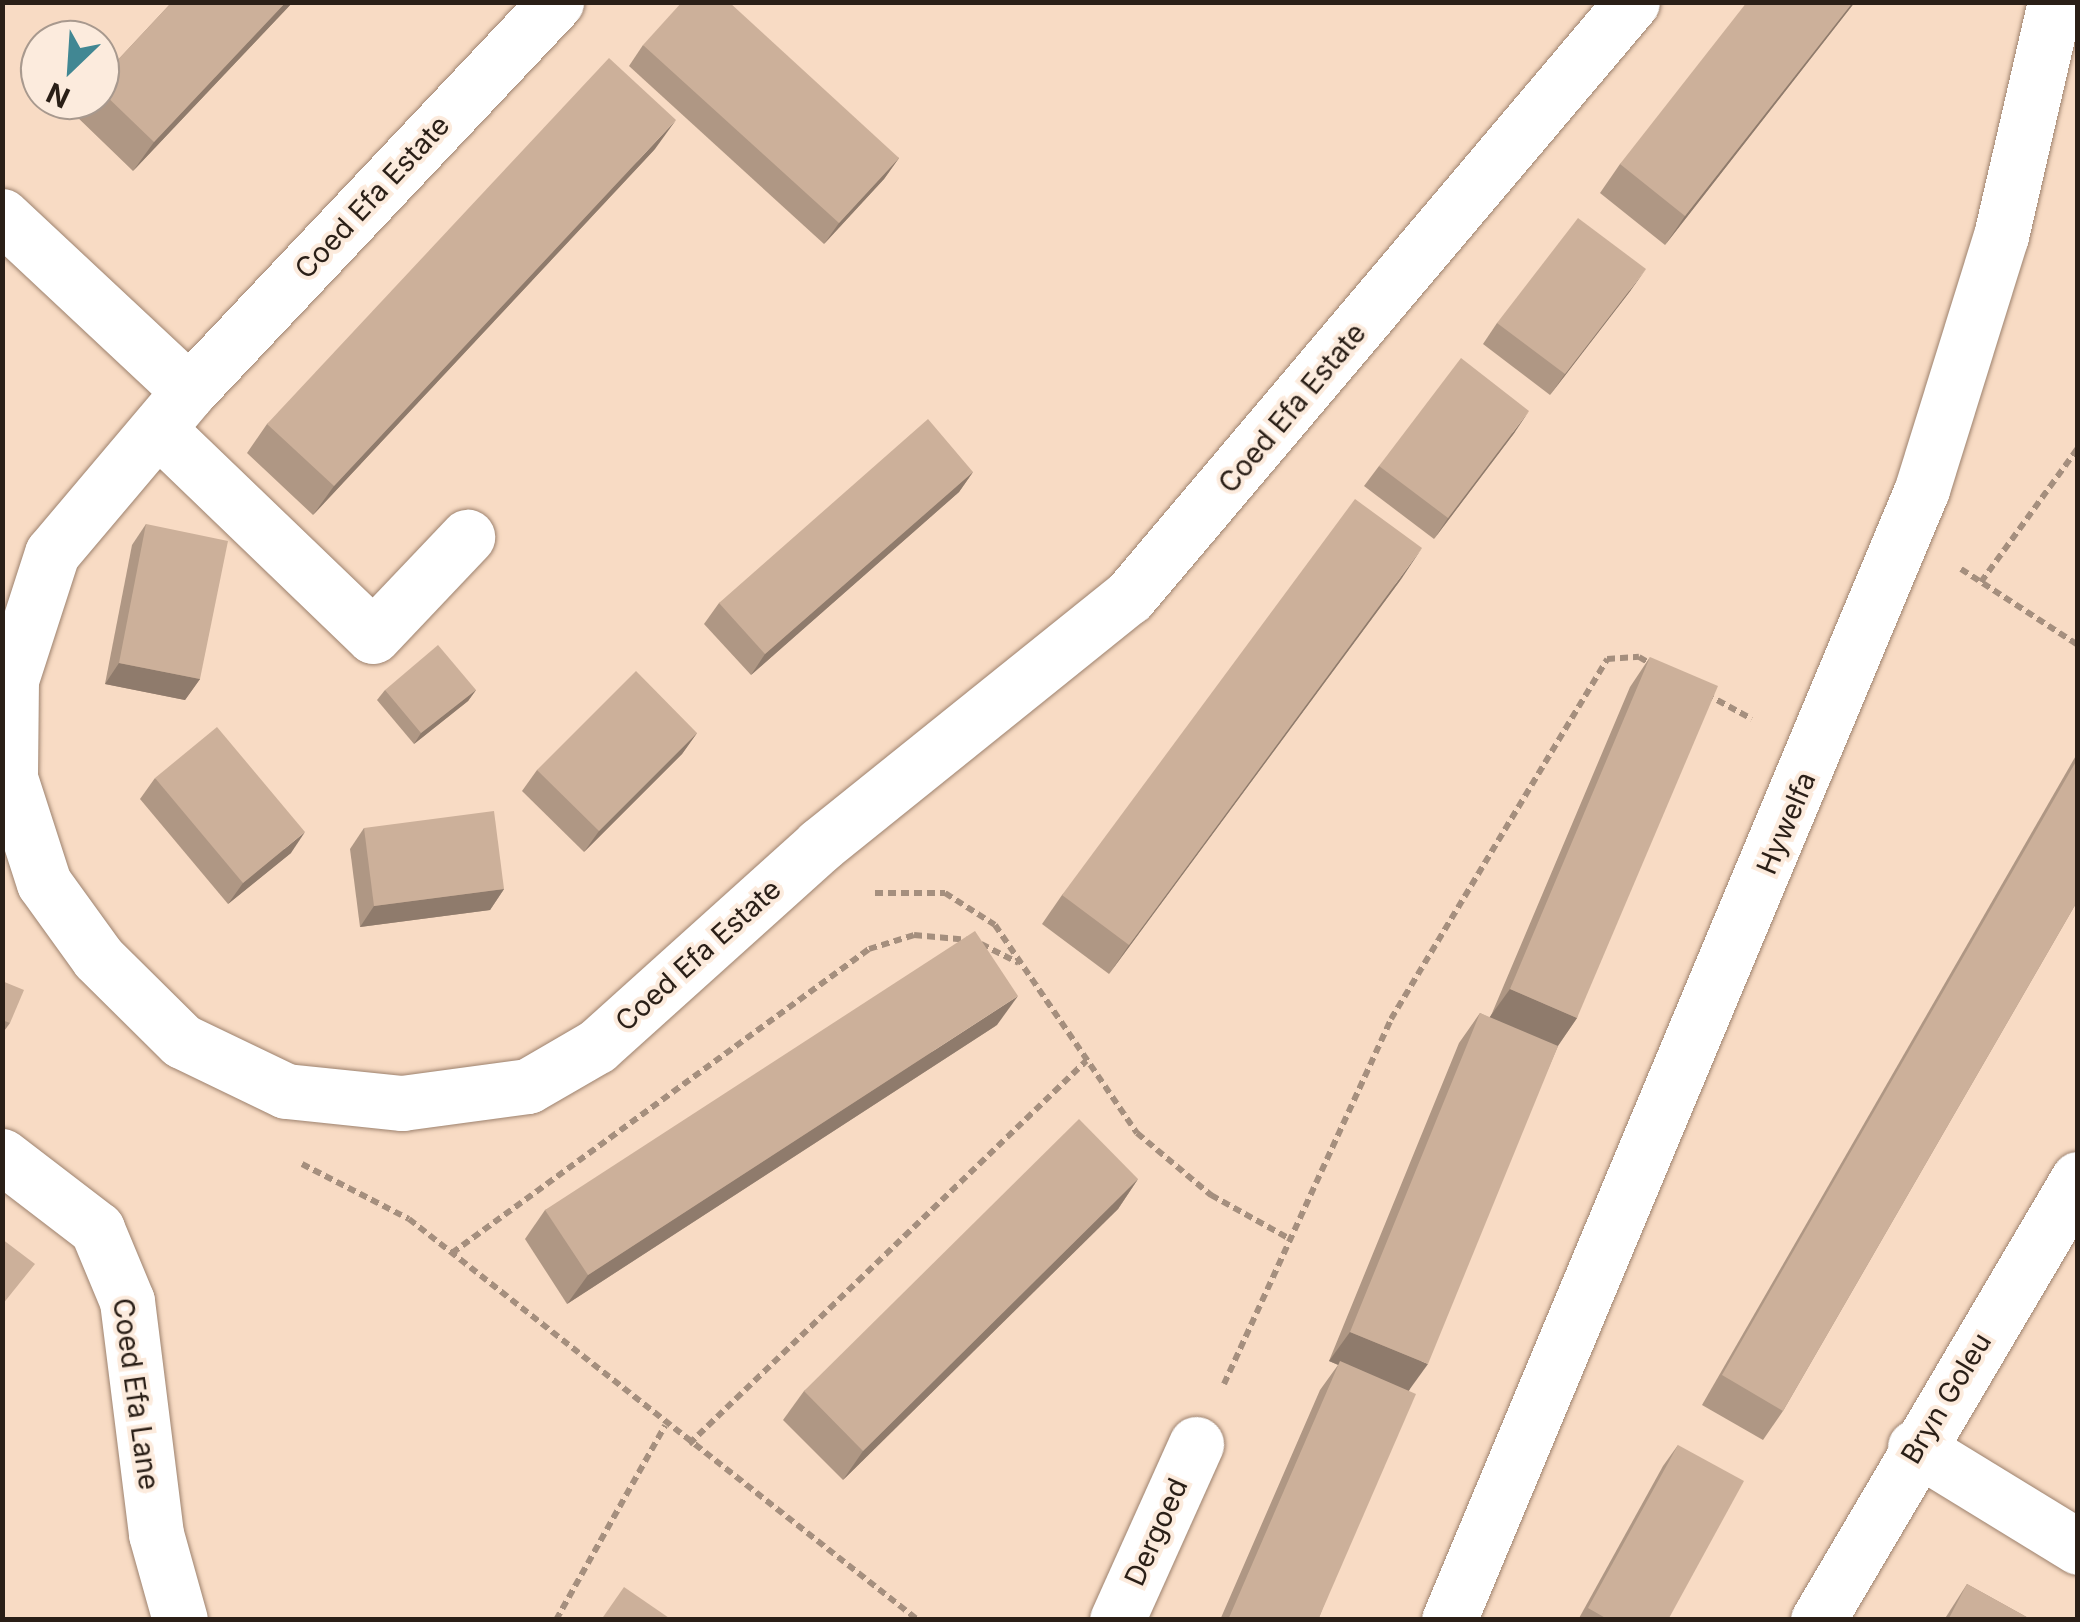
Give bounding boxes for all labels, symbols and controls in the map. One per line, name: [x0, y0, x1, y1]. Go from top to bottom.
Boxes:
north arrow: [20, 20, 120, 120]
text: N: [41, 75, 75, 115]
street label: Coed Efa Estate: [288, 108, 456, 286]
street label: Coed Efa Estate: [1211, 316, 1373, 500]
street label: Hywelfa: [1749, 767, 1823, 879]
street label: Coed Efa Estate: [608, 872, 788, 1038]
street label: Coed Efa Lane: [106, 1296, 166, 1492]
street label: Bryn Goleu: [1894, 1326, 1998, 1470]
street label: Dergoed: [1117, 1473, 1195, 1591]

